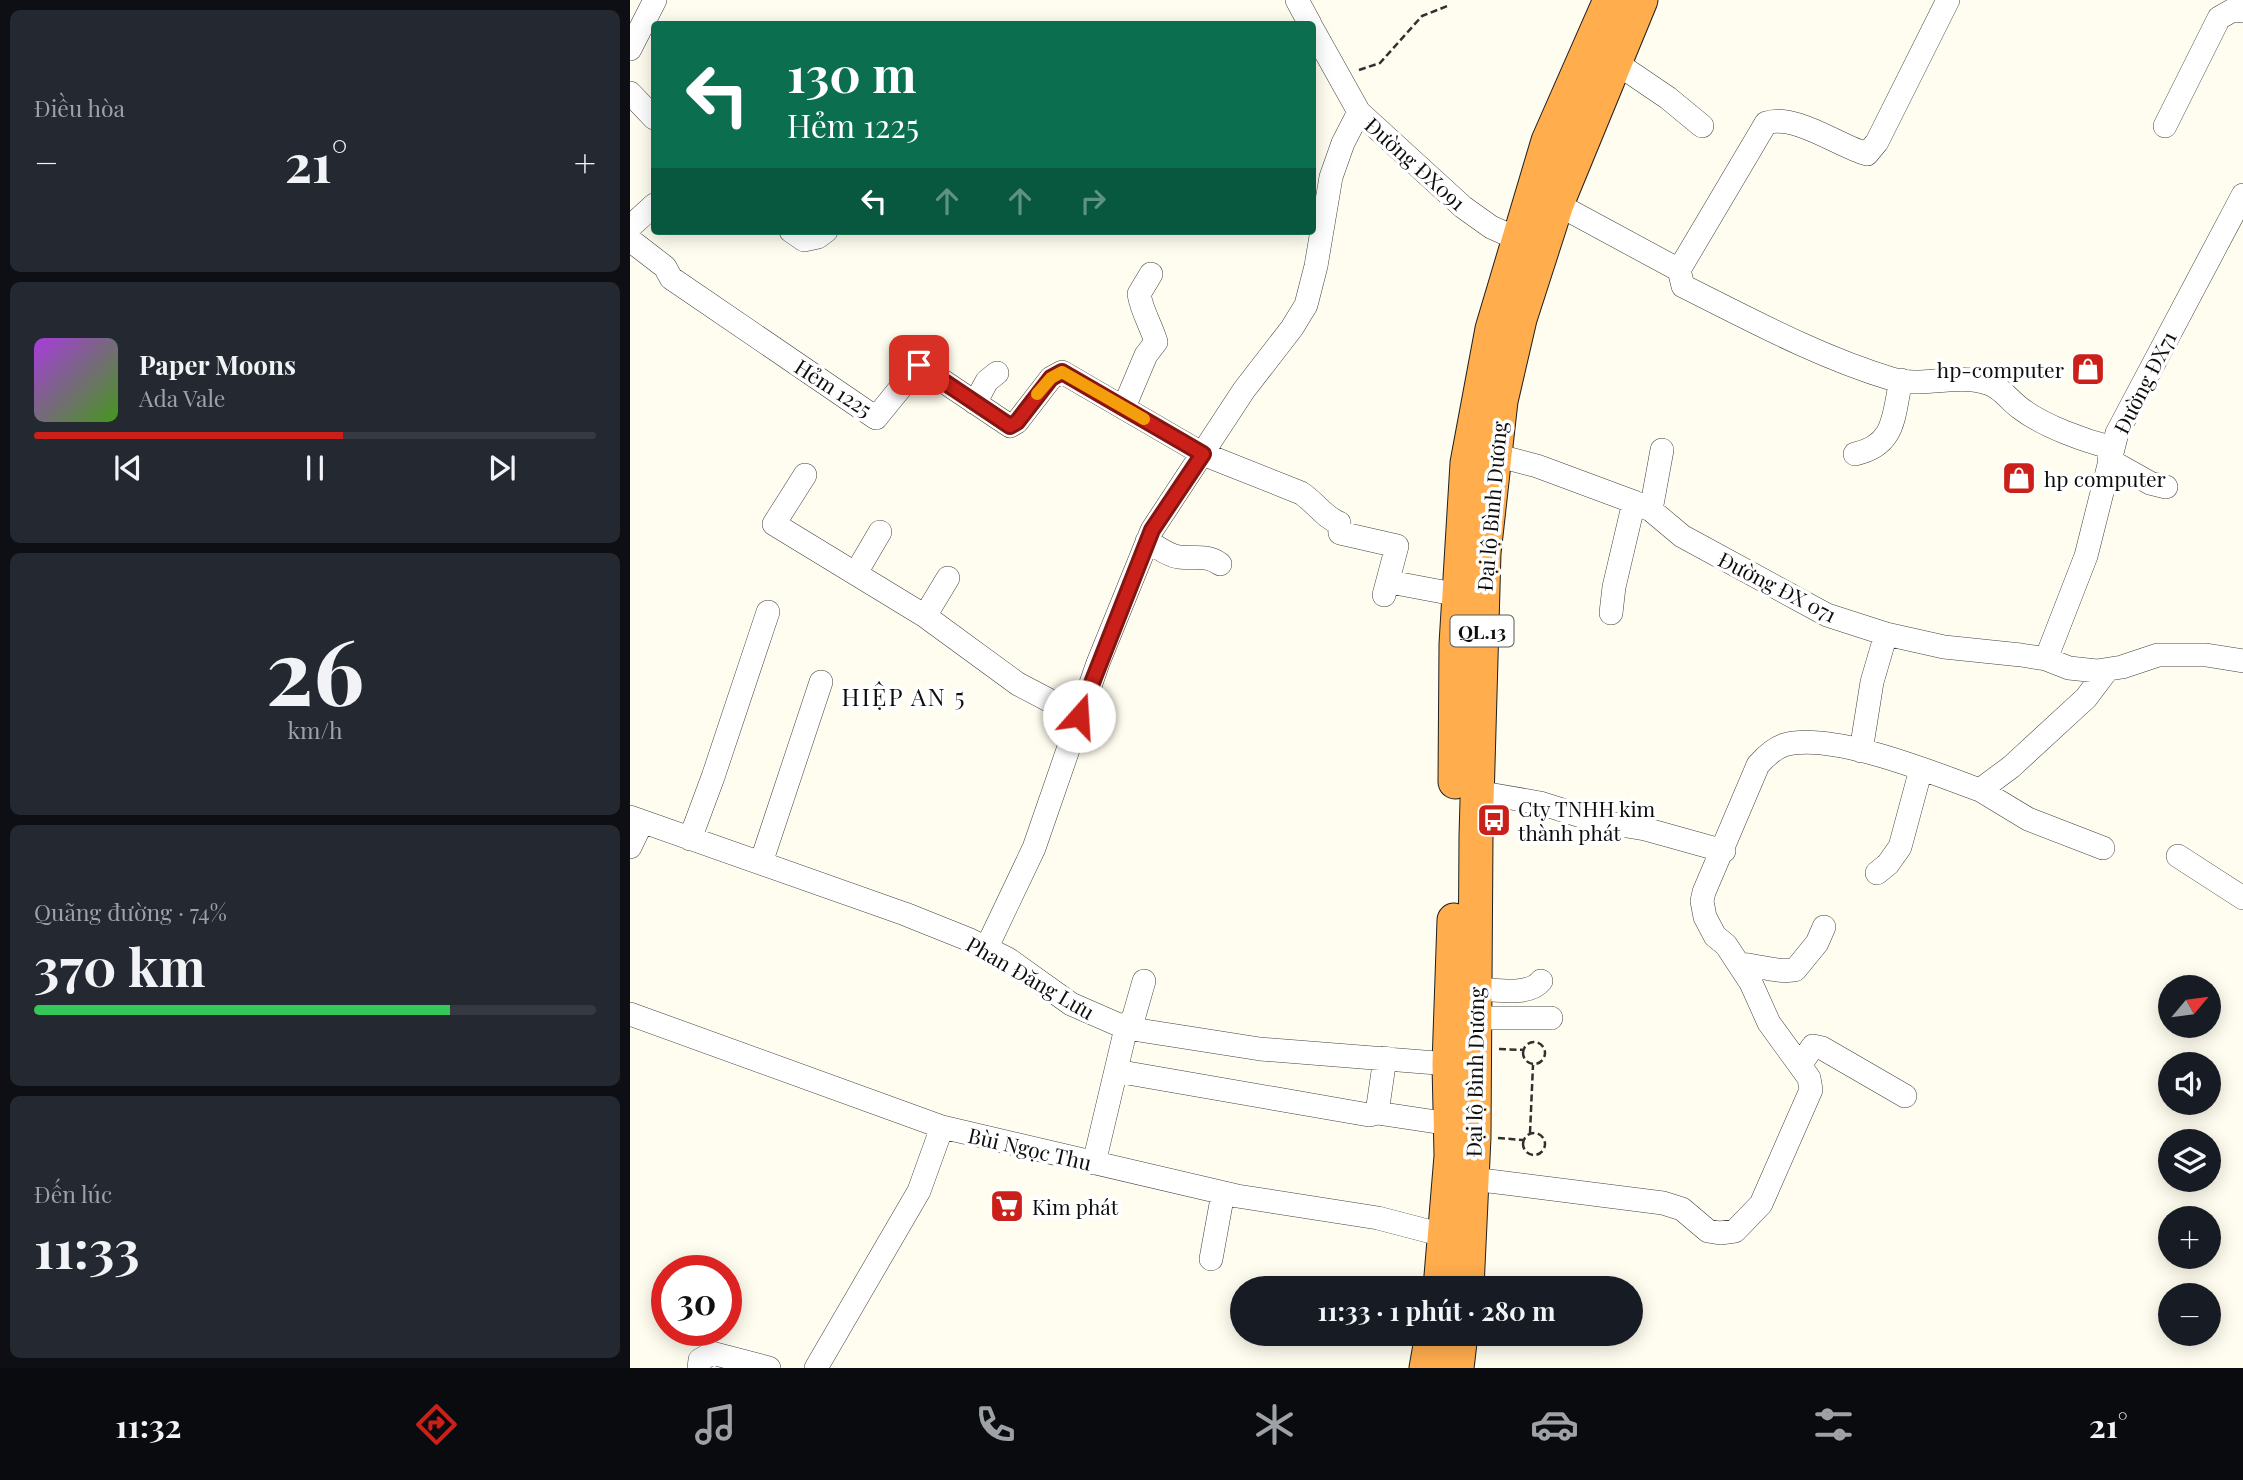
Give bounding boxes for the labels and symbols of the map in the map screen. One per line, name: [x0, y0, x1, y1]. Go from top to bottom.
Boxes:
street label: Đường ĐX091: [1360, 110, 1473, 216]
street label: Đường ĐX71: [2106, 326, 2182, 438]
pin: [889, 335, 949, 395]
shop icon: hp-computer: [2069, 350, 2107, 388]
street label: Hẻm 1225: [790, 352, 878, 422]
place label: hp-computer: [1937, 355, 2065, 383]
street label: Đại lộ Bình Dương: [1470, 420, 1512, 592]
shop icon: hp computer: [2000, 459, 2038, 497]
place label: hp computer: [2044, 464, 2167, 492]
street label: Đường ĐX 071: [1714, 544, 1842, 628]
road number: QL.13: [1450, 616, 1514, 646]
position arrow: [1042, 679, 1116, 753]
district label: HIỆP AN 5: [841, 680, 967, 712]
place label: Cty TNHH kim thành phát: [1518, 794, 1656, 846]
bus stop icon: Cty TNHH kim thành phát: [1475, 801, 1513, 839]
street label: Phan Đăng Lưu: [962, 929, 1100, 1025]
north arrow: [2158, 975, 2221, 1038]
street label: Đại lộ Bình Dương: [1459, 987, 1489, 1157]
street label: Bùi Ngọc Thu: [966, 1120, 1094, 1176]
supermarket icon: Kim phát: [988, 1187, 1026, 1225]
place label: Kim phát: [1032, 1192, 1119, 1220]
speed limit sign: 30: [651, 1255, 742, 1346]

